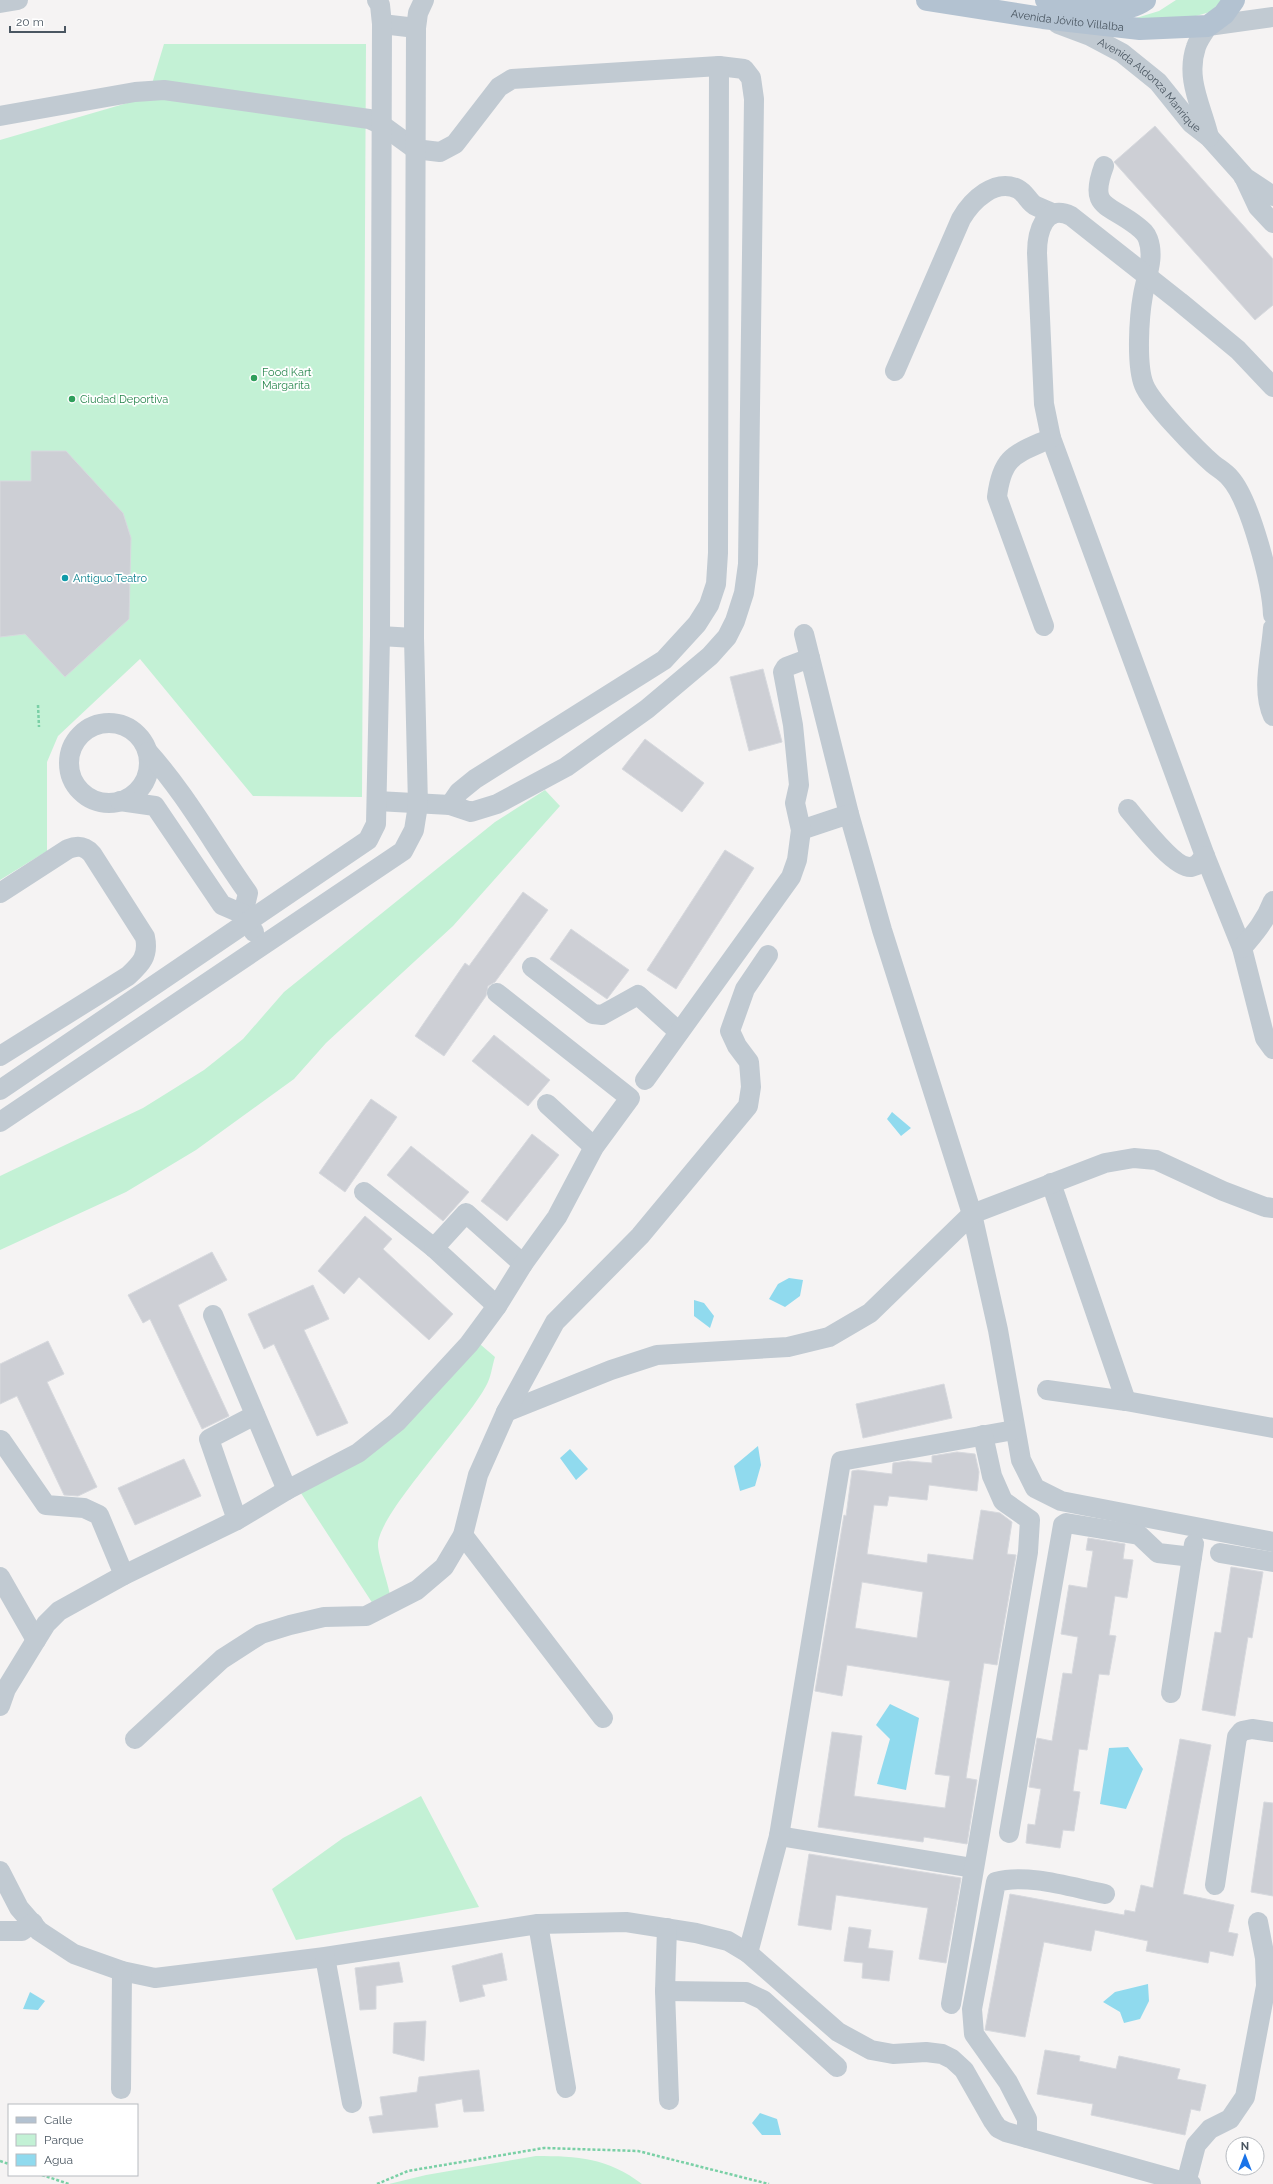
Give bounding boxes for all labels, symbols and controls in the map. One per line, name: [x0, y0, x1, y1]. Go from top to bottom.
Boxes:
street label: Avenida Jóvito Villalba: [1010, 7, 1125, 34]
scale bar: [10, 8, 65, 34]
text: 20 m: [16, 15, 44, 29]
street label: Avenida Aldonza Manrique: [1096, 35, 1204, 135]
place label: Food Kart Margarita: [262, 366, 312, 392]
marker: Food Kart Margarita: [249, 373, 259, 383]
place label: Ciudad Deportiva: [80, 393, 168, 406]
marker: Ciudad Deportiva: [67, 394, 77, 404]
place label: Antiguo Teatro: [73, 572, 147, 585]
marker: Antiguo Teatro: [60, 573, 70, 583]
legend: [8, 2104, 138, 2176]
text: Calle: [44, 2113, 72, 2127]
text: Parque: [44, 2133, 84, 2147]
north arrow: [1225, 2136, 1265, 2176]
text: N: [1241, 2140, 1249, 2153]
text: Agua: [44, 2153, 73, 2167]

